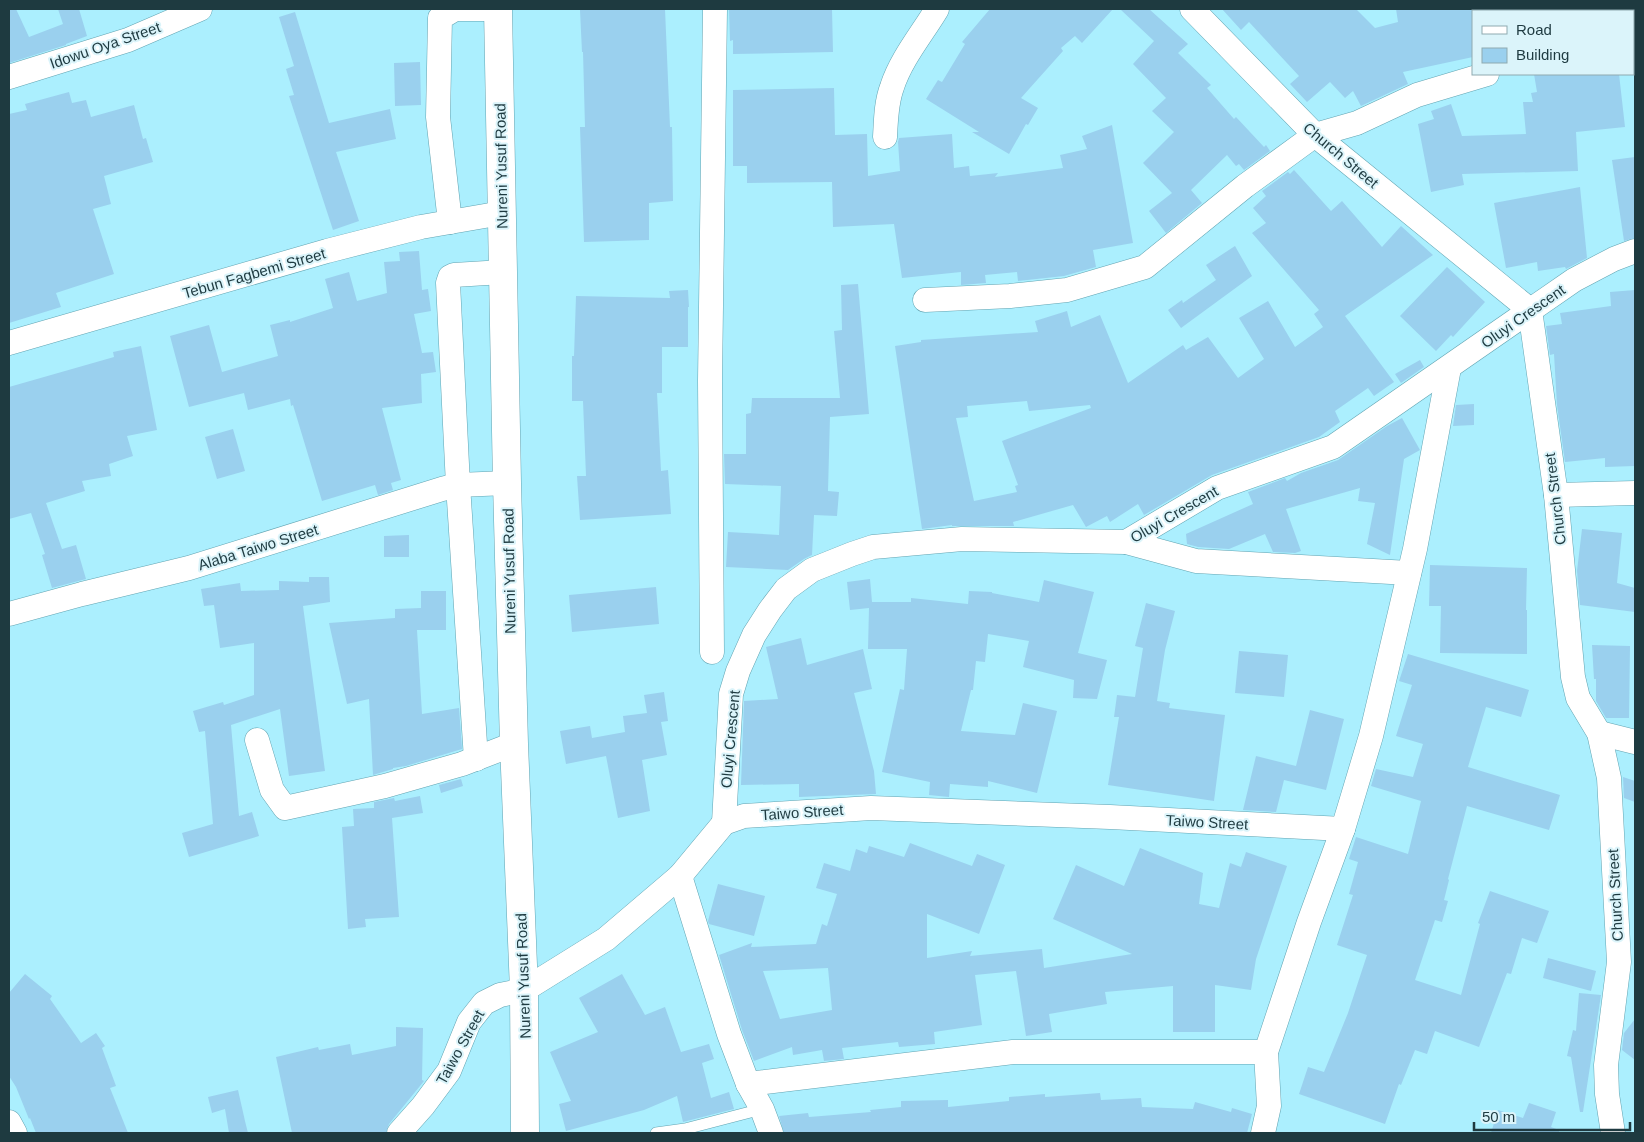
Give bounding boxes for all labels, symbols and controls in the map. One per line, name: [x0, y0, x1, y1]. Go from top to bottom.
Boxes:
legend: [1472, 10, 1634, 75]
street label: Idowu Oya Street: [47, 18, 163, 72]
text: Road: [1516, 21, 1552, 38]
text: Building: [1516, 46, 1569, 63]
street label: Nureni Yusuf Road: [491, 103, 511, 229]
street label: Church Street: [1300, 119, 1383, 192]
street label: Tebun Fagbemi Street: [181, 244, 328, 302]
street label: Oluyi Crescent: [1478, 280, 1569, 351]
street label: Church Street: [1541, 451, 1569, 546]
street label: Oluyi Crescent: [1127, 482, 1222, 546]
street label: Nureni Yusuf Road: [499, 508, 519, 634]
street label: Alaba Taiwo Street: [196, 520, 321, 573]
street label: Oluyi Crescent: [717, 688, 743, 789]
street label: Taiwo Street: [760, 801, 845, 823]
street label: Taiwo Street: [1165, 811, 1249, 833]
street label: Church Street: [1604, 848, 1626, 942]
street label: Nureni Yusuf Road: [512, 913, 534, 1039]
street label: Taiwo Street: [433, 1006, 488, 1087]
scale bar: [1474, 1100, 1630, 1132]
text: 50 m: [1482, 1108, 1515, 1125]

